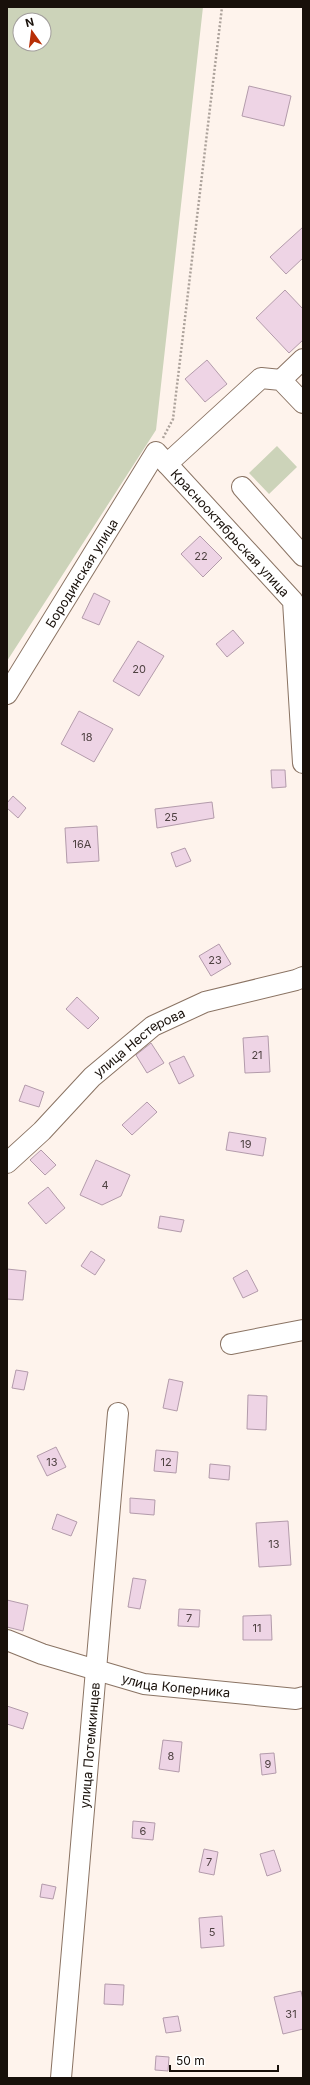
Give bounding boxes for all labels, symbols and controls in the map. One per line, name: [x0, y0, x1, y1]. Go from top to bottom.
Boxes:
north arrow: [12, 12, 52, 52]
text: N: [24, 14, 35, 30]
street label: Краснооктябрьская улица: [168, 466, 293, 600]
street label: Бородинская улица: [42, 516, 121, 631]
house number: 22: [194, 549, 208, 563]
house number: 20: [132, 662, 146, 676]
house number: 18: [81, 730, 93, 744]
house number: 25: [164, 810, 178, 824]
house number: 16А: [73, 837, 92, 851]
house number: 23: [208, 953, 222, 967]
street label: улица Нестерова: [90, 1004, 187, 1080]
house number: 21: [251, 1048, 263, 1062]
house number: 19: [240, 1137, 252, 1151]
house number: 4: [101, 1178, 109, 1192]
house number: 13: [46, 1455, 58, 1469]
house number: 12: [160, 1455, 172, 1469]
house number: 13: [268, 1537, 280, 1551]
house number: 7: [186, 1611, 192, 1625]
house number: 11: [253, 1621, 261, 1635]
street label: улица Коперника: [120, 1670, 231, 1700]
street label: улица Потемкинцев: [76, 1681, 103, 1809]
house number: 8: [168, 1749, 175, 1763]
house number: 9: [265, 1757, 272, 1771]
house number: 6: [140, 1824, 147, 1838]
house number: 7: [206, 1855, 212, 1869]
house number: 5: [209, 1925, 216, 1939]
house number: 31: [285, 2007, 297, 2021]
scale bar: [170, 2047, 278, 2073]
text: 50 m: [176, 2053, 205, 2068]

